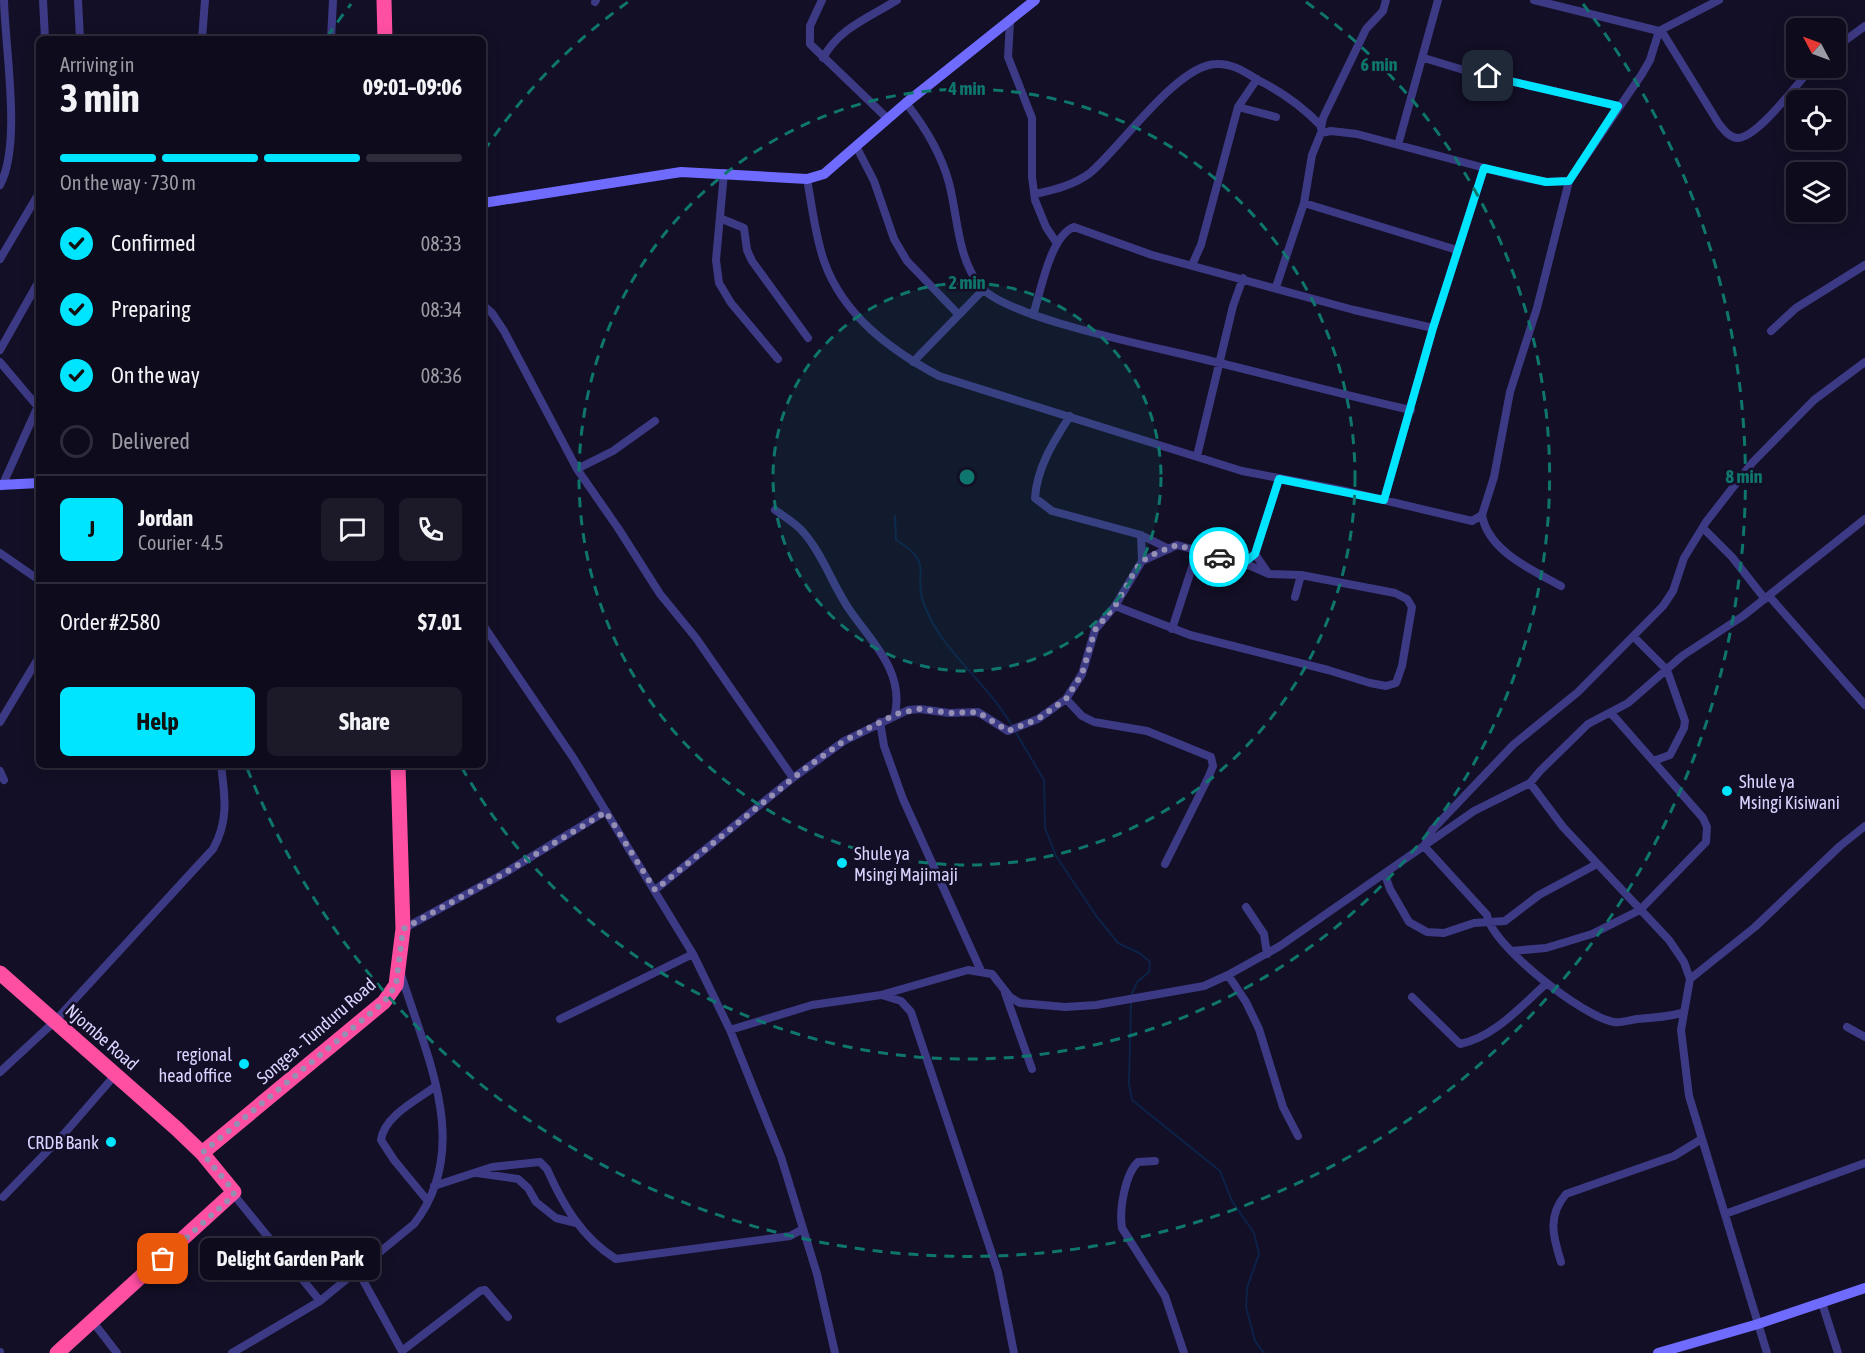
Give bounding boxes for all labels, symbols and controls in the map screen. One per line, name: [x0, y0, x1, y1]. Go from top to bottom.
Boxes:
north arrow: [1786, 18, 1846, 78]
map controls: [1786, 18, 1846, 222]
pin: [1462, 50, 1513, 101]
text: Arriving in: [60, 53, 134, 76]
text: 6 min: [1361, 54, 1398, 75]
icon: home: [1471, 59, 1504, 92]
text: 09:01–09:06: [363, 74, 462, 100]
text: 3 min: [60, 76, 140, 120]
text: 4 min: [948, 78, 986, 99]
button: locate: [1786, 90, 1846, 150]
button: layers: [1786, 162, 1846, 222]
text: On the way · 730 m: [60, 171, 196, 194]
icon: check: [60, 227, 93, 260]
text: Confirmed: [111, 230, 196, 256]
text: 08:33: [421, 232, 462, 255]
text: 2 min: [949, 272, 986, 293]
icon: check: [60, 293, 93, 326]
text: Preparing: [111, 296, 191, 322]
text: 08:34: [421, 298, 462, 321]
icon: check: [60, 359, 93, 392]
text: On the way: [111, 362, 200, 388]
text: 08:36: [421, 364, 462, 387]
text: Delivered: [111, 428, 190, 454]
text: 8 min: [1726, 466, 1763, 487]
centre of rings: [957, 467, 977, 487]
button: chat: [321, 498, 384, 561]
button: phone: [399, 498, 462, 561]
text: Jordan: [138, 505, 193, 531]
text: J: [88, 516, 95, 542]
courier: [1189, 527, 1249, 587]
text: Courier · 4.5: [138, 531, 224, 554]
icon: car: [1203, 541, 1236, 574]
text: Order #2580: [60, 609, 160, 635]
text: $7.01: [418, 609, 462, 635]
button: Help: [60, 687, 255, 756]
button: Share: [267, 687, 462, 756]
place label: Shule ya Msingi Kisiwani: [1739, 771, 1840, 813]
marker: Shule ya Msingi Kisiwani: [1720, 784, 1734, 798]
place label: Shule ya Msingi Majimaji: [854, 843, 958, 885]
marker: Shule ya Msingi Majimaji: [835, 856, 849, 870]
street label: Songea - Tunduru Road: [252, 974, 380, 1088]
street label: Njombe Road: [61, 1000, 143, 1074]
place label: regional head office: [159, 1044, 232, 1086]
marker: regional head office: [237, 1057, 251, 1071]
place label: CRDB Bank: [27, 1132, 99, 1153]
marker: CRDB Bank: [104, 1135, 118, 1149]
pin: [137, 1233, 188, 1284]
callout: Delight Garden Park: [199, 1238, 379, 1280]
icon: bag: [146, 1242, 179, 1275]
text: Delight Garden Park: [216, 1247, 364, 1270]

